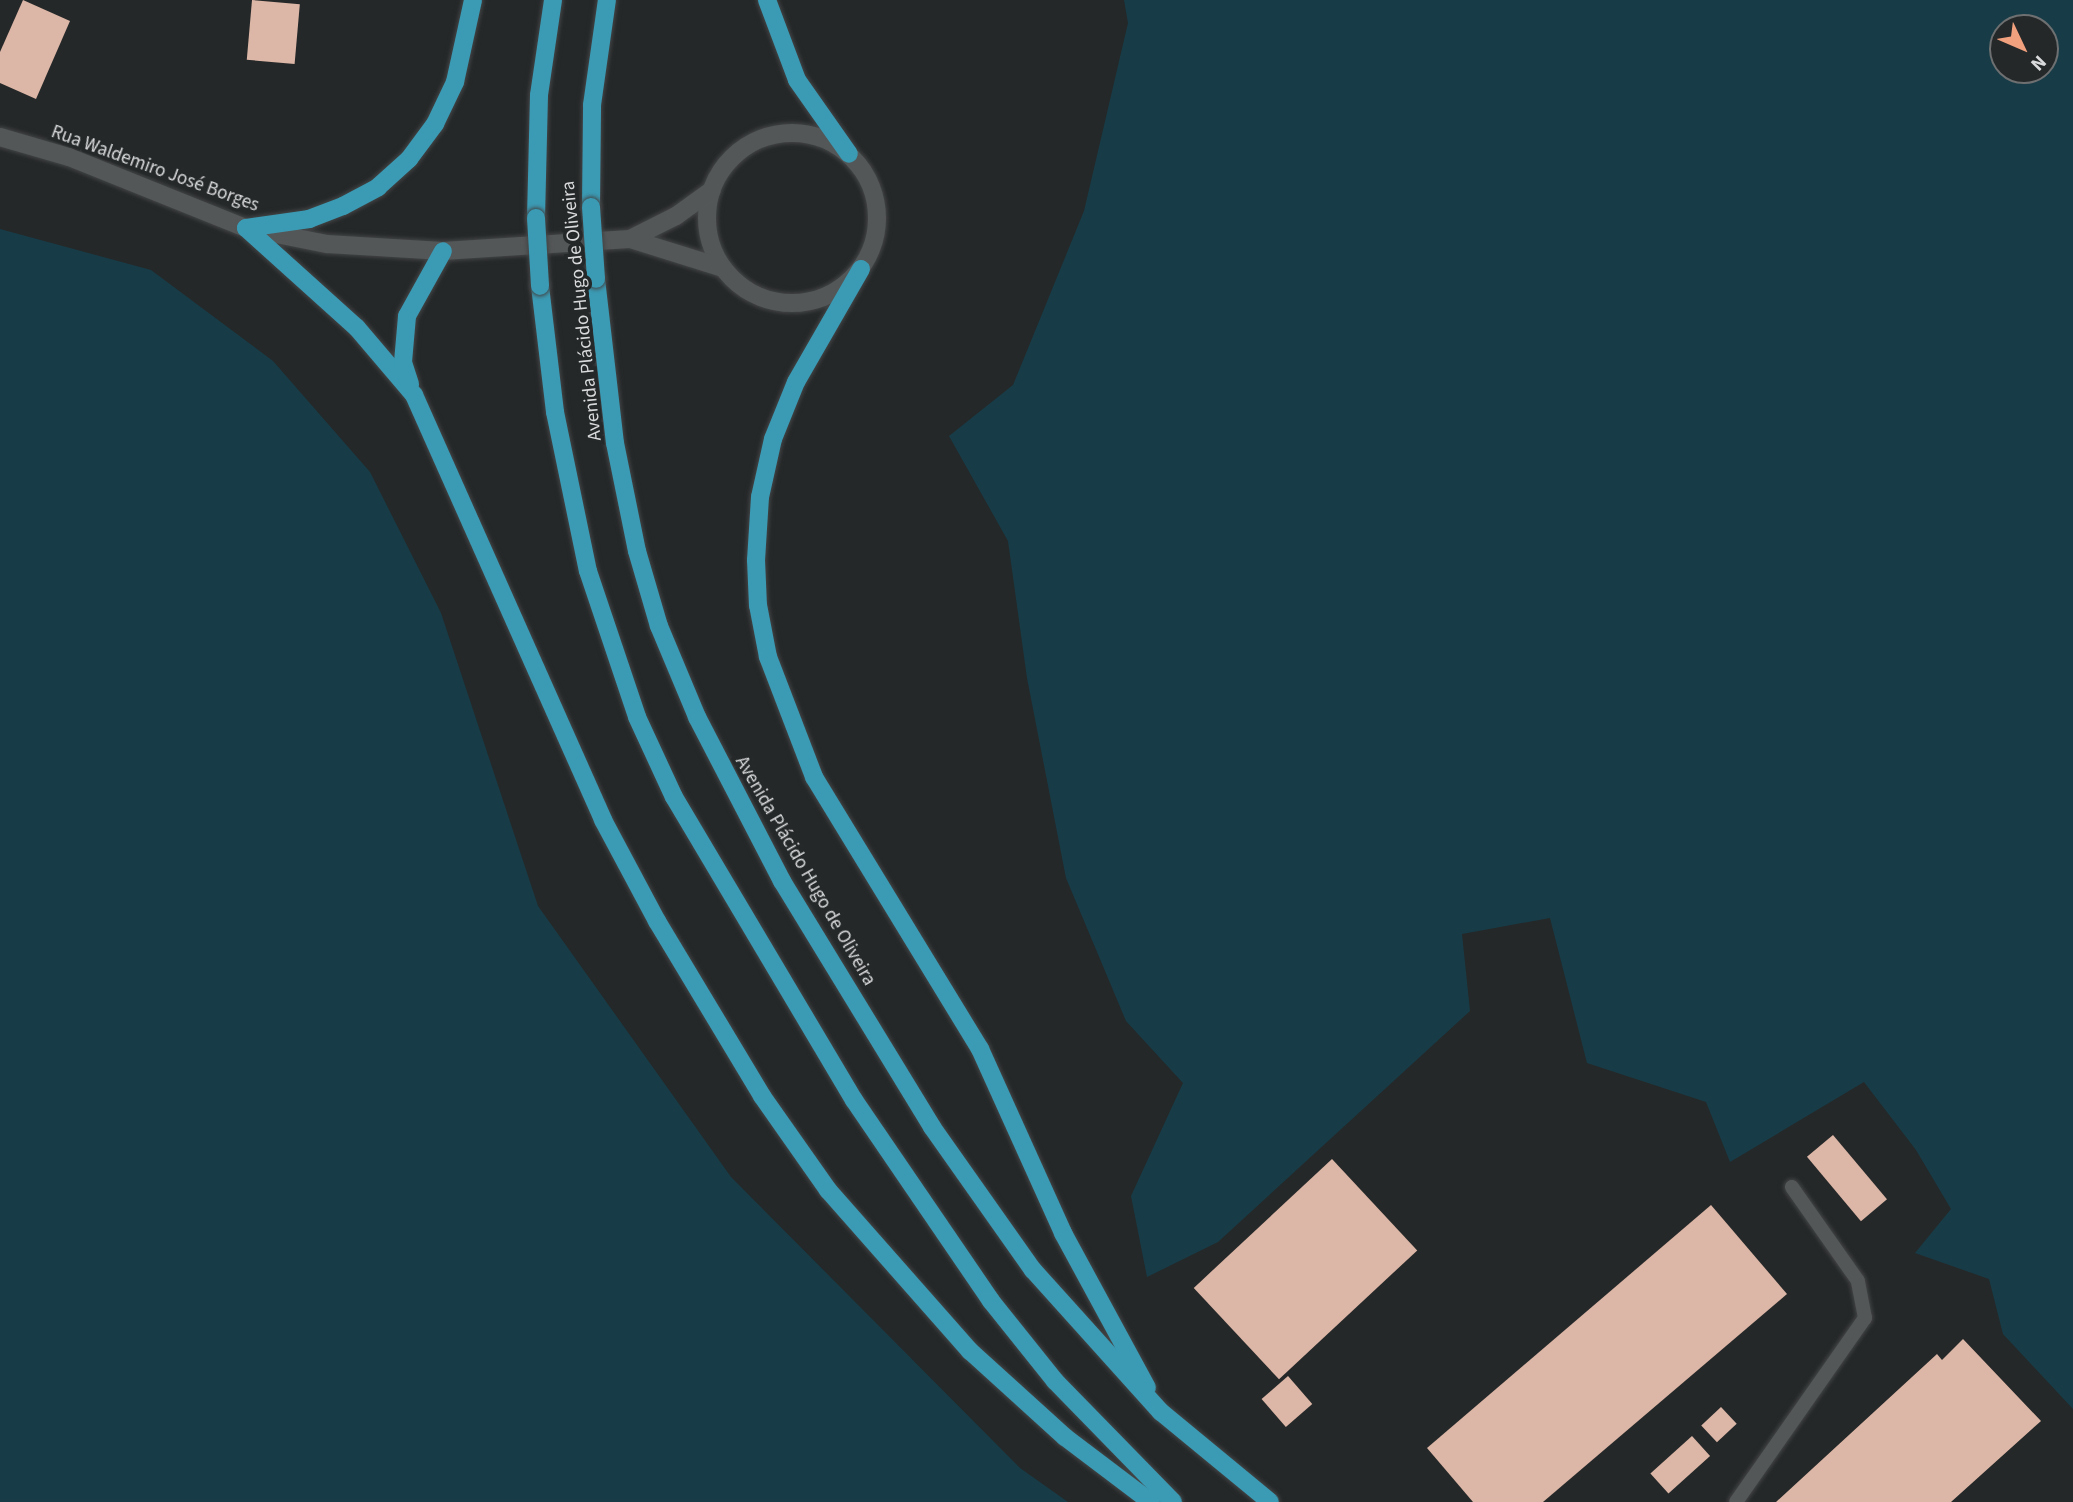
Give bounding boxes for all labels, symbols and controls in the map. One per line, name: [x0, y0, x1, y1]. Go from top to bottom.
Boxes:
north arrow: [1989, 14, 2059, 84]
text: N: [2024, 49, 2052, 76]
street label: Rua Waldemiro José Borges: [48, 121, 262, 217]
street label: Avenida Plácido Hugo de Oliveira: [557, 180, 607, 442]
street label: Avenida Plácido Hugo de Oliveira: [730, 752, 880, 990]

